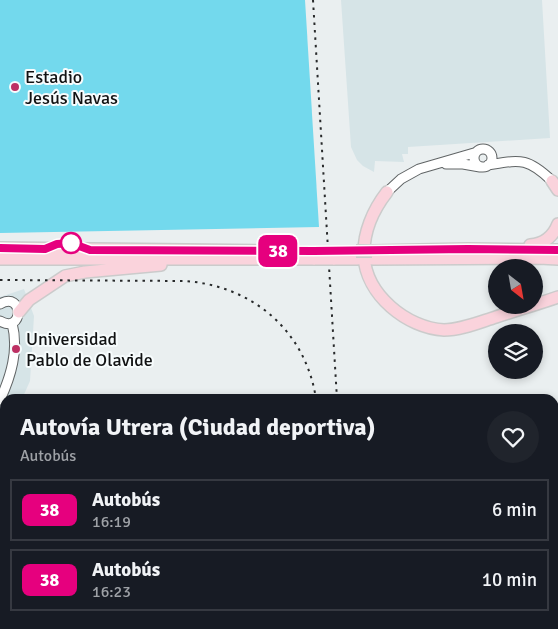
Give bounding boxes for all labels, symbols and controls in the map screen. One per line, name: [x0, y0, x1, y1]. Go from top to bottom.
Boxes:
place label: Estadio Jesús Navas: [25, 66, 118, 109]
marker: Estadio Jesús Navas: [9, 81, 21, 93]
unlabelled marker: [60, 232, 82, 254]
line badge: 38: [256, 235, 300, 267]
text: 38: [268, 240, 288, 262]
north arrow: [488, 259, 542, 314]
map controls: [488, 259, 543, 379]
button: layers: [488, 324, 543, 379]
place label: Universidad Pablo de Olavide: [26, 328, 153, 371]
marker: Universidad Pablo de Olavide: [10, 343, 22, 355]
button: heart: [487, 411, 539, 463]
text: Autovía Utrera (Ciudad deportiva): [20, 412, 376, 442]
text: Autobús: [20, 446, 76, 466]
text: Autobús: [92, 488, 160, 512]
text: 6 min: [492, 498, 537, 522]
text: 38: [40, 499, 59, 521]
text: 16:19: [92, 512, 131, 532]
text: Autobús: [92, 558, 160, 582]
text: 10 min: [482, 568, 537, 592]
text: 38: [40, 569, 59, 591]
text: 16:23: [92, 582, 131, 602]

